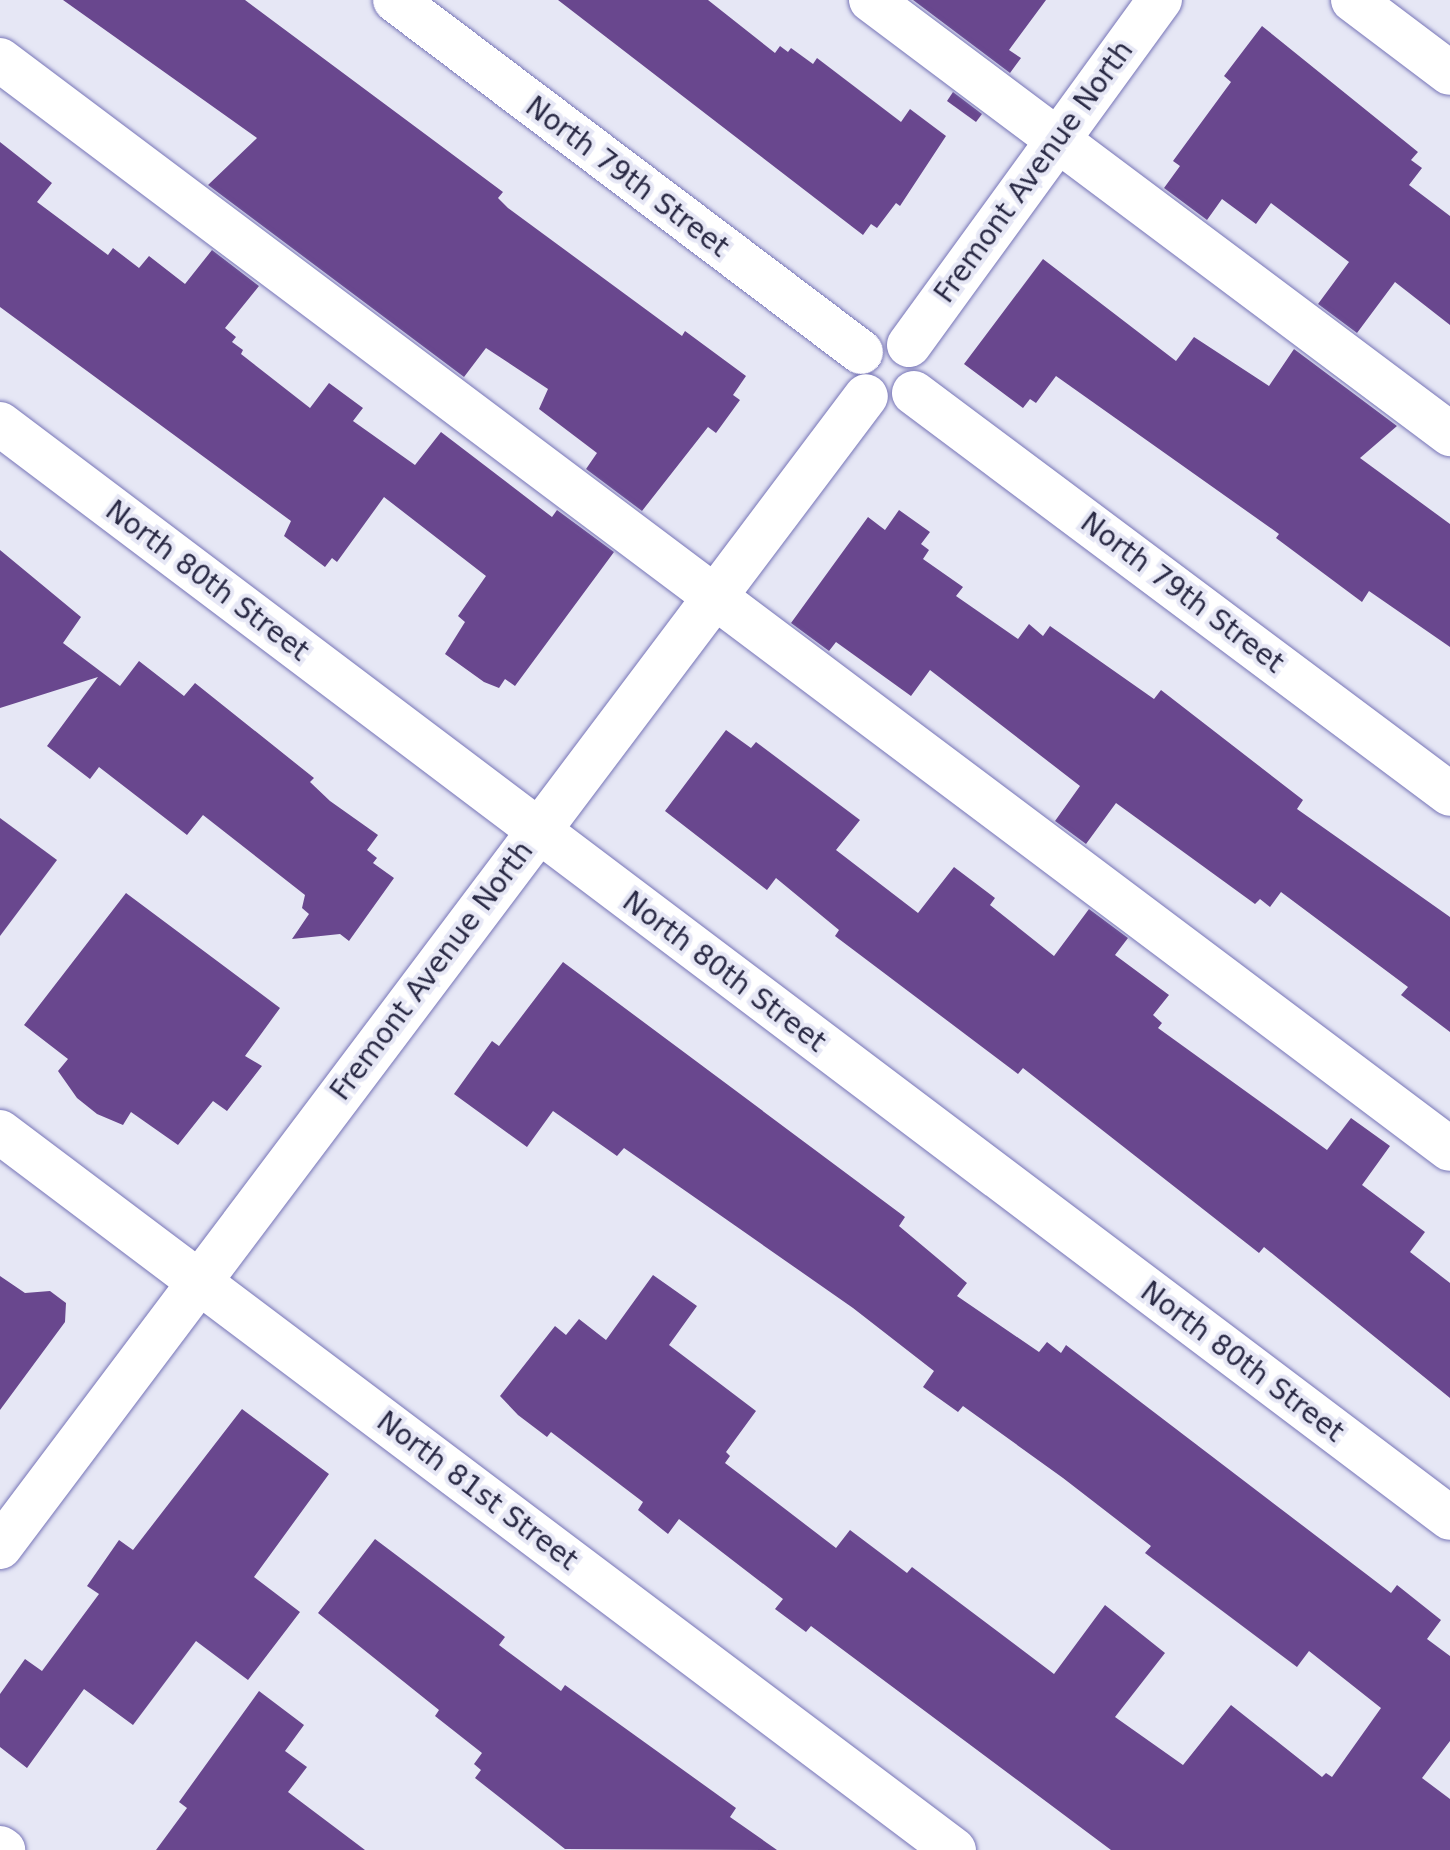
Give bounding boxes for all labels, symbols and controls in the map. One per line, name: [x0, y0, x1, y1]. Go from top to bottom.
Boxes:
street label: Fremont Avenue North: [928, 35, 1140, 309]
street label: North 79th Street: [519, 90, 735, 264]
street label: North 80th Street: [99, 494, 315, 668]
street label: North 79th Street: [1074, 506, 1290, 680]
street label: Fremont Avenue North: [324, 835, 540, 1107]
street label: North 80th Street: [616, 885, 832, 1059]
street label: North 80th Street: [1134, 1275, 1350, 1449]
street label: North 81st Street: [370, 1405, 584, 1577]

